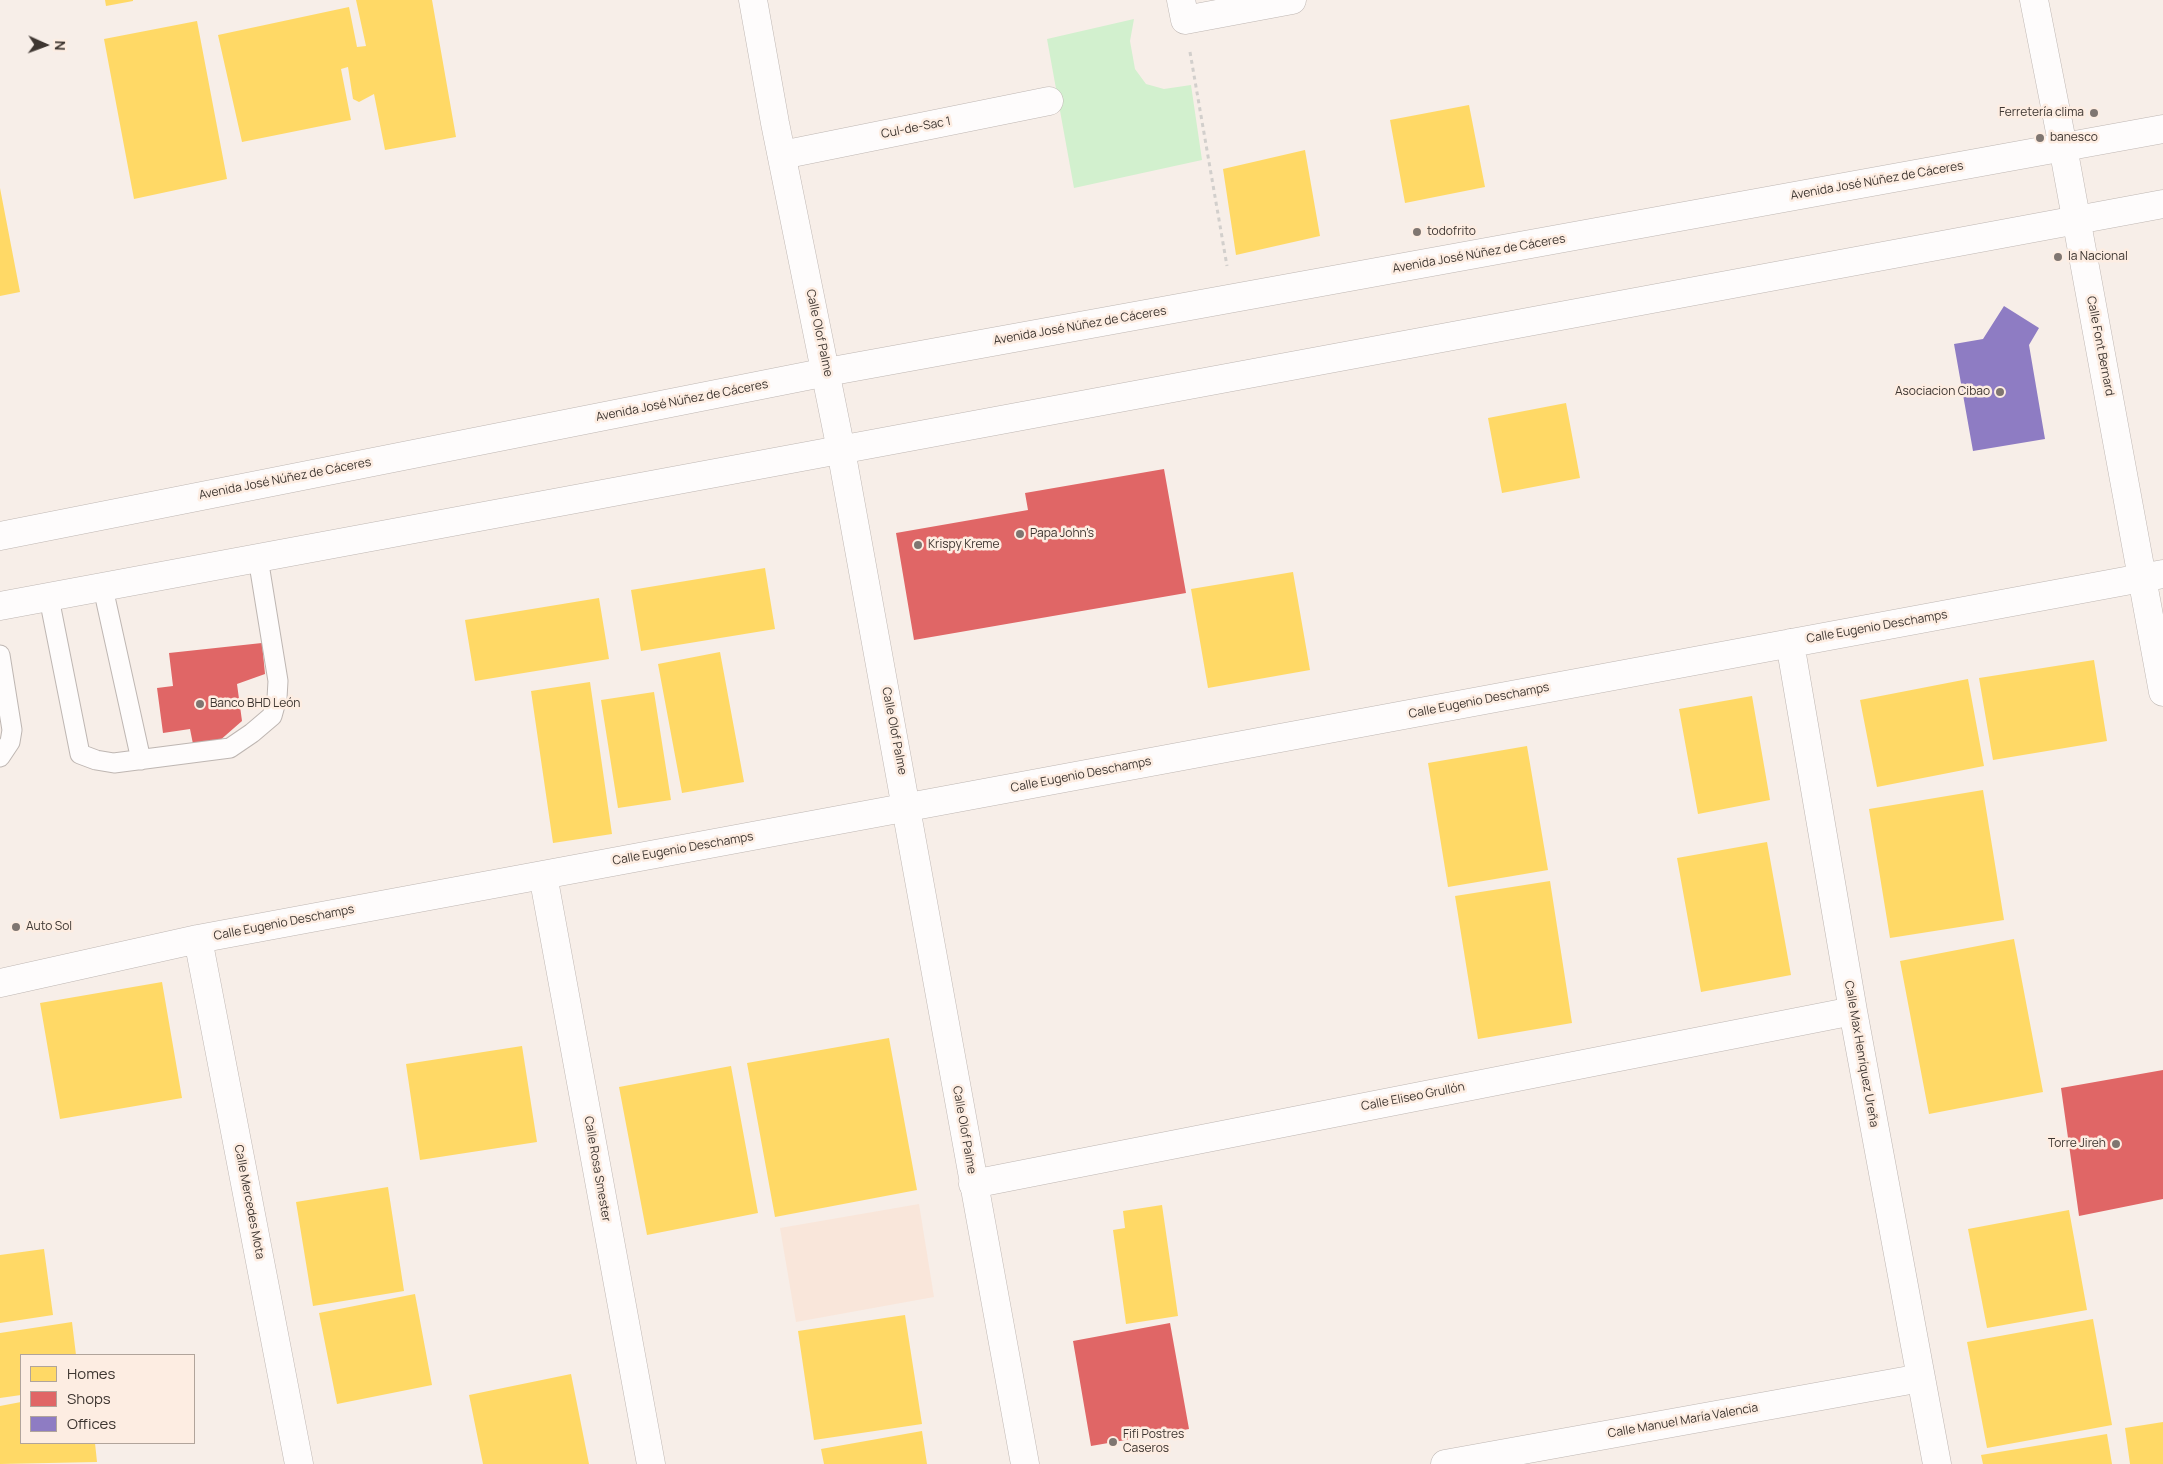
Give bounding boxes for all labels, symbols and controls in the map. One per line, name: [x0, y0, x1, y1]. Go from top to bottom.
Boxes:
north arrow: [20, 20, 70, 70]
text: N: [51, 40, 70, 51]
place label: Ferretería clima: [1999, 106, 2084, 120]
marker: Ferretería clima: [2088, 107, 2100, 119]
street label: Cul-de-Sac 1: [880, 114, 952, 142]
place label: banesco: [2050, 131, 2098, 145]
marker: banesco: [2034, 132, 2046, 144]
street label: Avenida José Núñez de Cáceres: [1789, 159, 1965, 203]
place label: todofrito: [1427, 225, 1476, 239]
marker: todofrito: [1411, 226, 1423, 238]
street label: Avenida José Núñez de Cáceres: [1391, 232, 1567, 276]
place label: la Nacional: [2068, 250, 2128, 264]
marker: la Nacional: [2052, 251, 2064, 263]
street label: Calle Olof Palme: [803, 288, 835, 378]
street label: Calle Font Bernard: [2083, 295, 2117, 397]
street label: Avenida José Núñez de Cáceres: [992, 304, 1168, 348]
street label: Avenida José Núñez de Cáceres: [595, 377, 769, 425]
place label: Asociacion Cibao: [1895, 385, 1990, 399]
marker: Asociacion Cibao: [1994, 386, 2006, 398]
street label: Avenida José Núñez de Cáceres: [198, 455, 372, 503]
place label: Papa John's: [1030, 527, 1094, 541]
marker: Papa John's: [1014, 528, 1026, 540]
place label: Krispy Kreme: [928, 538, 999, 552]
marker: Krispy Kreme: [912, 539, 924, 551]
street label: Calle Eugenio Deschamps: [1805, 607, 1949, 647]
street label: Calle Eugenio Deschamps: [1407, 680, 1551, 722]
street label: Calle Olof Palme: [878, 686, 910, 776]
place label: Banco BHD León: [210, 697, 300, 711]
marker: Banco BHD León: [194, 698, 206, 710]
street label: Calle Eugenio Deschamps: [1009, 754, 1153, 796]
street label: Calle Eugenio Deschamps: [611, 829, 755, 869]
street label: Calle Eugenio Deschamps: [212, 902, 356, 944]
place label: Auto Sol: [26, 920, 72, 934]
marker: Auto Sol: [10, 921, 22, 933]
street label: Calle Max Henríquez Ureña: [1841, 980, 1881, 1128]
street label: Calle Eliseo Grullón: [1360, 1080, 1466, 1114]
street label: Calle Olof Palme: [949, 1085, 979, 1175]
street label: Calle Rosa Smester: [581, 1115, 613, 1223]
place label: Torre Jireh: [2048, 1137, 2106, 1151]
marker: Torre Jireh: [2110, 1138, 2122, 1150]
street label: Calle Mercedes Mota: [231, 1143, 267, 1261]
legend: [20, 1354, 195, 1444]
text: Homes: [67, 1363, 115, 1384]
text: Shops: [67, 1388, 111, 1409]
street label: Calle Manuel María Valencia: [1607, 1401, 1759, 1441]
text: Offices: [67, 1413, 116, 1434]
place label: Fifi Postres Caseros: [1123, 1428, 1184, 1456]
marker: Fifi Postres Caseros: [1107, 1436, 1119, 1448]

